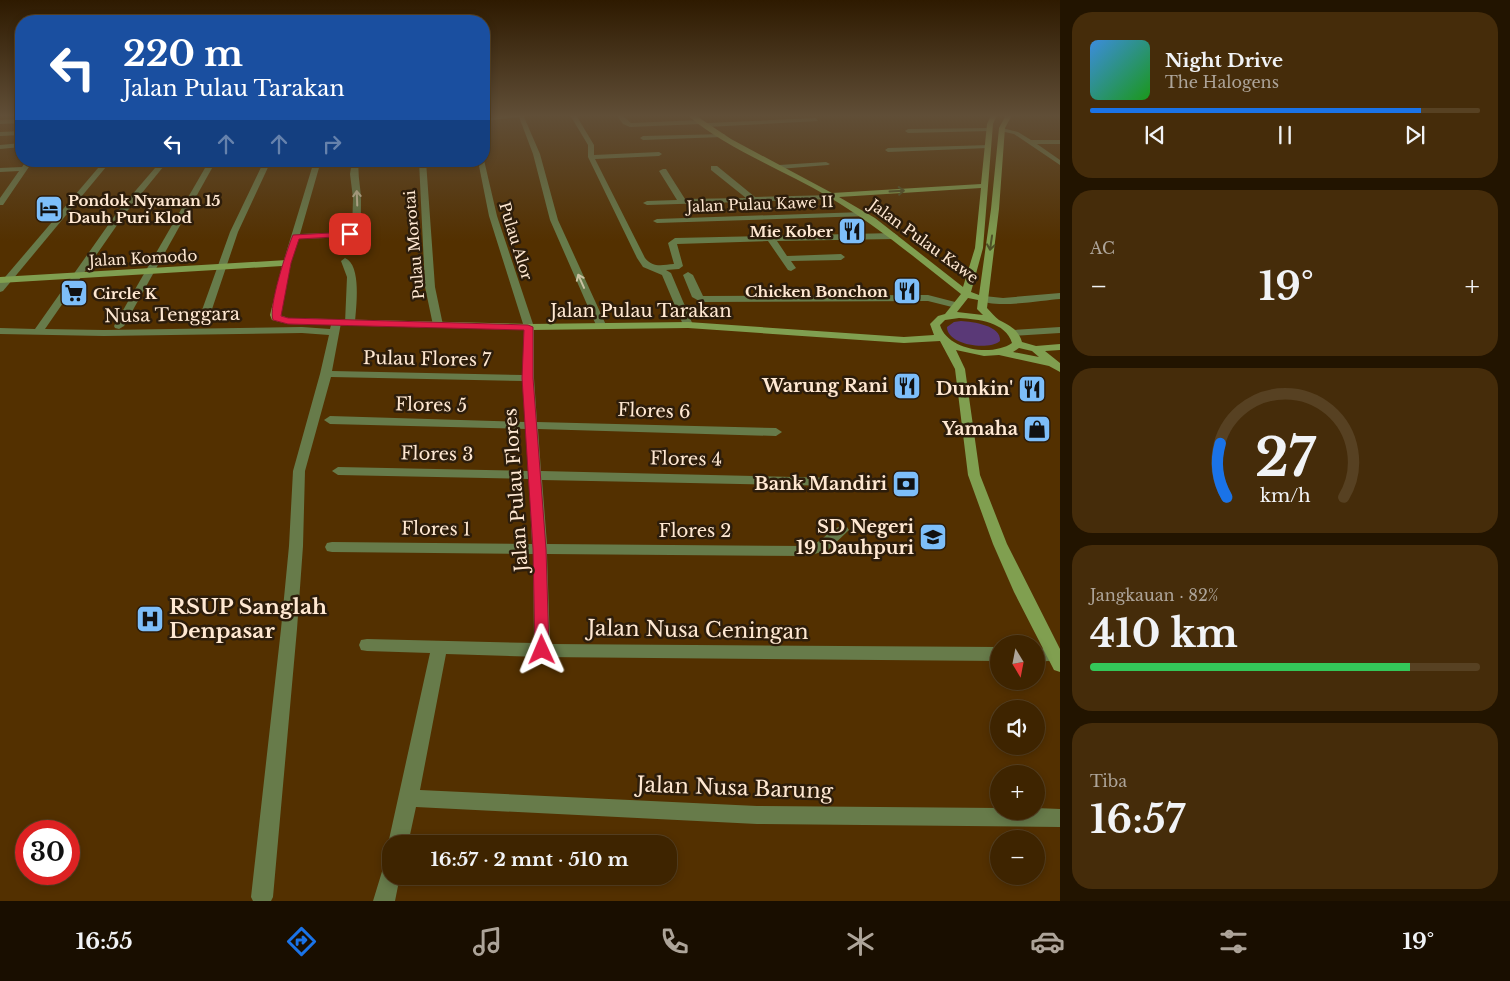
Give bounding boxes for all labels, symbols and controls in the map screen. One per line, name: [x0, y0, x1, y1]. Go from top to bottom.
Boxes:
text: 220 m: [123, 32, 243, 75]
icon: left: [40, 35, 105, 100]
text: Night Drive: [1165, 49, 1283, 72]
text: The Halogens: [1165, 72, 1279, 92]
text: Jalan Pulau Tarakan: [123, 75, 345, 102]
icon: previous: [1141, 121, 1169, 149]
icon: pause: [1271, 121, 1299, 149]
icon: next: [1401, 121, 1429, 149]
icon: left: [159, 130, 187, 158]
icon: ahead: [212, 130, 240, 158]
icon: ahead: [265, 130, 293, 158]
icon: right: [318, 130, 346, 158]
one-way arrow: [889, 187, 905, 196]
one-way arrow: [352, 190, 361, 206]
street label: Pulau Morotai: [400, 190, 428, 300]
place label: Pondok Nyaman 15 Dauh Puri Klod: [68, 191, 221, 227]
street label: Jalan Pulau Kawe II: [684, 192, 834, 216]
hotel icon: Pondok Nyaman 15 Dauh Puri Klod: [34, 194, 64, 224]
street label: Jalan Pulau Kawe: [864, 194, 982, 287]
street label: Pulau Alor: [495, 200, 537, 283]
pin: [329, 213, 371, 255]
restaurant icon: Mie Kober: [837, 216, 867, 246]
icon: arrive: [336, 220, 364, 248]
place label: Mie Kober: [749, 222, 834, 241]
one-way arrow: [986, 234, 996, 250]
text: AC: [1090, 238, 1115, 258]
street label: Jalan Komodo: [86, 246, 198, 270]
text: 19°: [1259, 263, 1314, 310]
text: −: [1090, 269, 1108, 304]
text: +: [1465, 269, 1480, 304]
one-way arrow: [576, 274, 586, 289]
restaurant icon: Chicken Bonchon: [892, 276, 922, 306]
supermarket icon: Circle K: [59, 278, 89, 308]
place label: Chicken Bonchon: [745, 282, 888, 301]
place label: Circle K: [93, 284, 158, 303]
street label: Jalan Pulau Tarakan: [548, 300, 732, 322]
street label: Nusa Tenggara: [104, 303, 240, 327]
street label: Pulau Flores 7: [363, 347, 492, 371]
restaurant icon: Warung Rani: [892, 371, 922, 401]
restaurant icon: Dunkin': [1017, 374, 1047, 404]
place label: Warung Rani: [761, 375, 888, 397]
place label: Dunkin': [936, 378, 1013, 400]
street label: Flores 5: [395, 393, 467, 417]
street label: Flores 6: [617, 399, 691, 423]
street label: Jalan Pulau Flores: [499, 407, 533, 575]
shop icon: Yamaha: [1022, 414, 1052, 444]
place label: Yamaha: [941, 418, 1019, 440]
text: 27: [1255, 426, 1317, 490]
street label: Flores 3: [400, 442, 474, 466]
street label: Flores 4: [650, 447, 722, 471]
bank icon: Bank Mandiri: [891, 469, 921, 499]
place label: Bank Mandiri: [754, 473, 887, 495]
text: km/h: [1260, 485, 1310, 507]
place label: SD Negeri 19 Dauhpuri: [796, 516, 914, 559]
street label: Flores 1: [401, 517, 471, 541]
street label: Flores 2: [659, 520, 731, 542]
school or university icon: SD Negeri 19 Dauhpuri: [918, 522, 948, 552]
text: Jangkauan · 82%: [1090, 585, 1219, 605]
place label: RSUP Sanglah Denpasar: [169, 594, 327, 644]
hospital icon: RSUP Sanglah Denpasar: [135, 604, 165, 634]
text: 410 km: [1090, 610, 1238, 657]
street label: Jalan Nusa Ceningan: [584, 615, 809, 645]
position arrow: [515, 623, 567, 675]
north arrow: [990, 635, 1045, 690]
map controls: [990, 635, 1045, 885]
button: sound: [990, 700, 1045, 755]
button: +: [990, 765, 1045, 820]
street label: Jalan Nusa Barung: [633, 771, 834, 804]
text: Tiba: [1090, 771, 1127, 791]
text: 16:57: [1090, 796, 1185, 843]
speed limit sign: 30: [15, 820, 80, 885]
button: −: [990, 830, 1045, 885]
text: 16:57 · 2 mnt · 510 m: [431, 848, 629, 871]
icon: directions: [284, 924, 319, 959]
icon: music: [470, 924, 505, 959]
icon: phone: [657, 924, 692, 959]
icon: climate: [843, 924, 878, 959]
icon: car: [1030, 924, 1065, 959]
icon: filters: [1216, 924, 1251, 959]
text: 16:55: [76, 928, 133, 955]
text: 19°: [1402, 928, 1434, 955]

